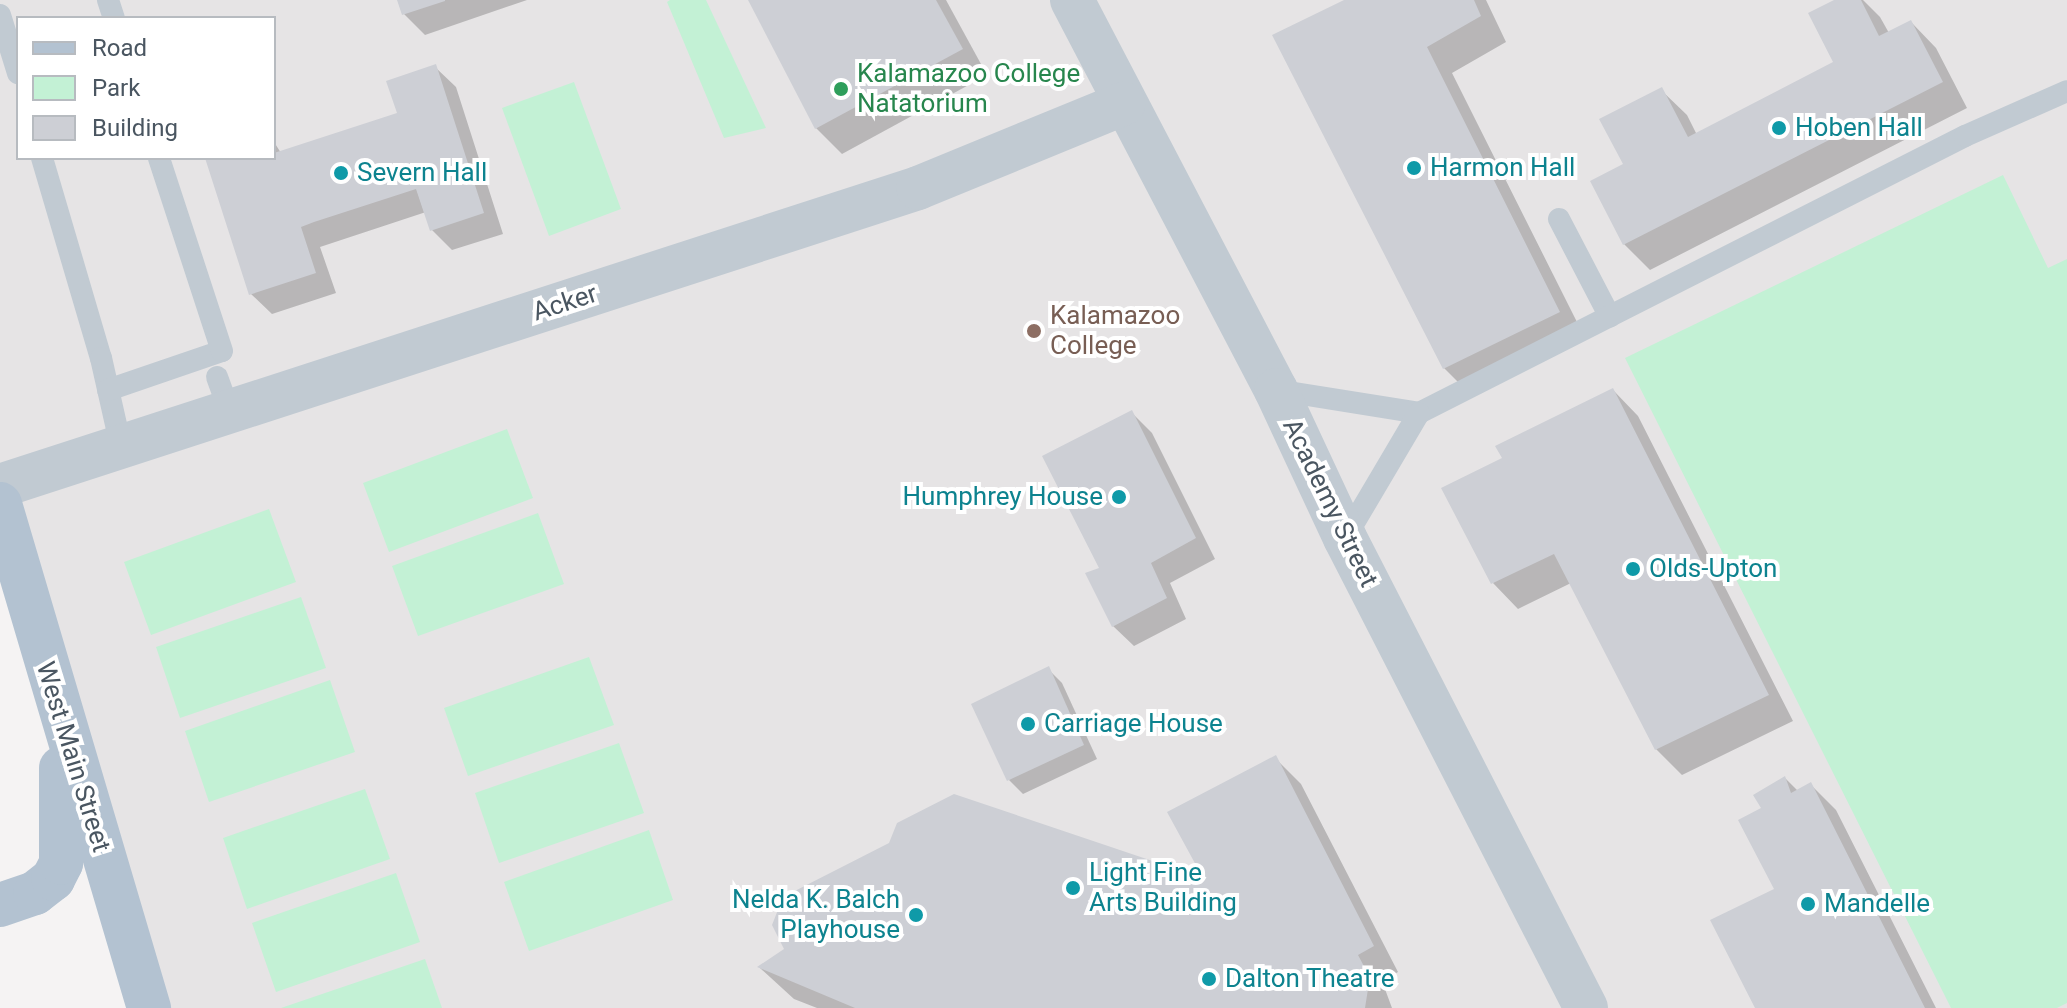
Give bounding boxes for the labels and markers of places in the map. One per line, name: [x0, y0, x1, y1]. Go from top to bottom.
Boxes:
place label: Kalamazoo College Natatorium: [857, 58, 1080, 120]
marker: Kalamazoo College Natatorium: [832, 80, 850, 98]
place label: Hoben Hall: [1795, 112, 1923, 144]
marker: Hoben Hall: [1770, 119, 1788, 137]
place label: Harmon Hall: [1430, 152, 1575, 184]
place label: Severn Hall: [357, 157, 487, 189]
marker: Harmon Hall: [1405, 159, 1423, 177]
marker: Severn Hall: [332, 164, 350, 182]
place label: Kalamazoo College: [1050, 300, 1180, 362]
marker: Kalamazoo College: [1025, 322, 1043, 340]
place label: Humphrey House: [903, 481, 1103, 513]
marker: Humphrey House: [1110, 488, 1128, 506]
place label: Olds-Upton: [1649, 553, 1777, 585]
marker: Olds-Upton: [1624, 560, 1642, 578]
place label: Carriage House: [1044, 708, 1223, 740]
marker: Carriage House: [1019, 715, 1037, 733]
place label: Light Fine Arts Building: [1089, 857, 1237, 918]
marker: Light Fine Arts Building: [1064, 879, 1082, 897]
place label: Nelda K. Balch Playhouse: [732, 884, 900, 946]
place label: Mandelle: [1824, 888, 1930, 920]
marker: Mandelle: [1799, 895, 1817, 913]
marker: Nelda K. Balch Playhouse: [907, 906, 925, 924]
place label: Dalton Theatre: [1225, 963, 1395, 995]
marker: Dalton Theatre: [1200, 970, 1218, 988]

